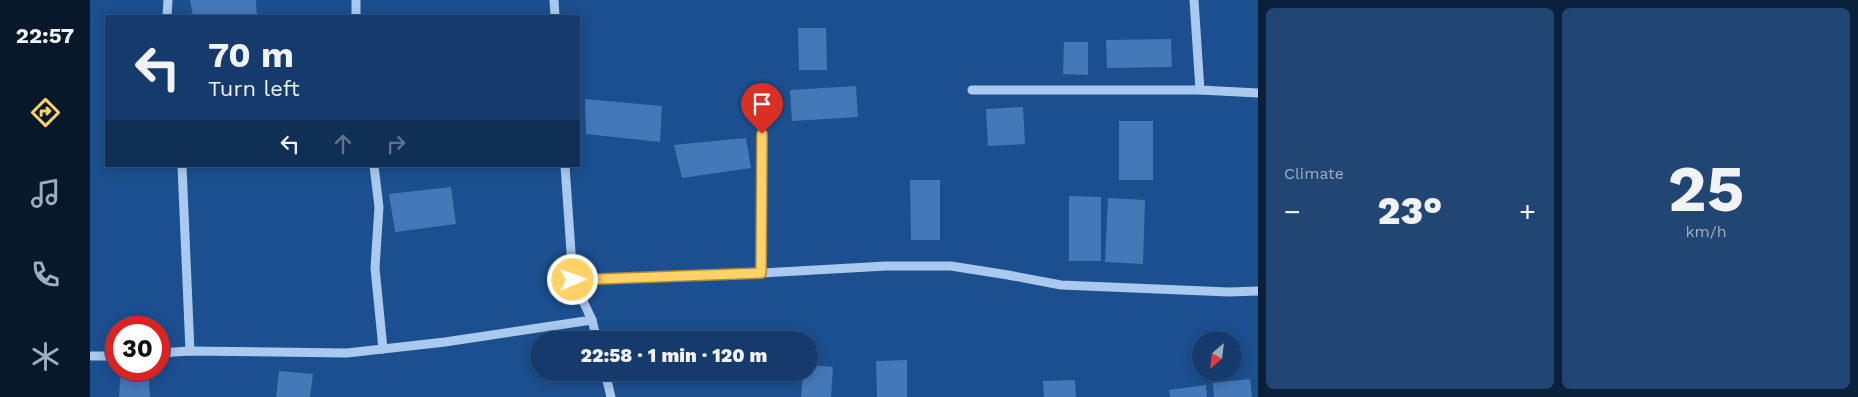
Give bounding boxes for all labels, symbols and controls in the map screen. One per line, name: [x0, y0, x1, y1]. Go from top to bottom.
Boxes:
text: 22:57: [16, 23, 74, 48]
text: 70 m: [208, 34, 294, 76]
icon: left: [125, 35, 190, 100]
text: Turn left: [208, 76, 300, 101]
pin: [741, 83, 783, 134]
icon: arrive: [748, 90, 776, 118]
icon: directions: [28, 95, 63, 130]
icon: left: [276, 130, 304, 158]
icon: ahead: [329, 130, 357, 158]
icon: right: [382, 130, 410, 158]
text: 25: [1668, 151, 1744, 227]
text: Climate: [1284, 164, 1344, 183]
icon: music: [28, 176, 63, 211]
text: 23°: [1378, 189, 1442, 233]
text: −: [1284, 195, 1301, 228]
text: +: [1519, 195, 1536, 228]
text: km/h: [1685, 222, 1727, 241]
position arrow: [546, 253, 598, 305]
icon: phone: [28, 257, 63, 292]
speed limit sign: 30: [105, 316, 170, 381]
north arrow: [1192, 331, 1242, 381]
map controls: [1192, 331, 1242, 381]
icon: climate: [28, 339, 63, 374]
text: 22:58 · 1 min · 120 m: [581, 344, 767, 367]

